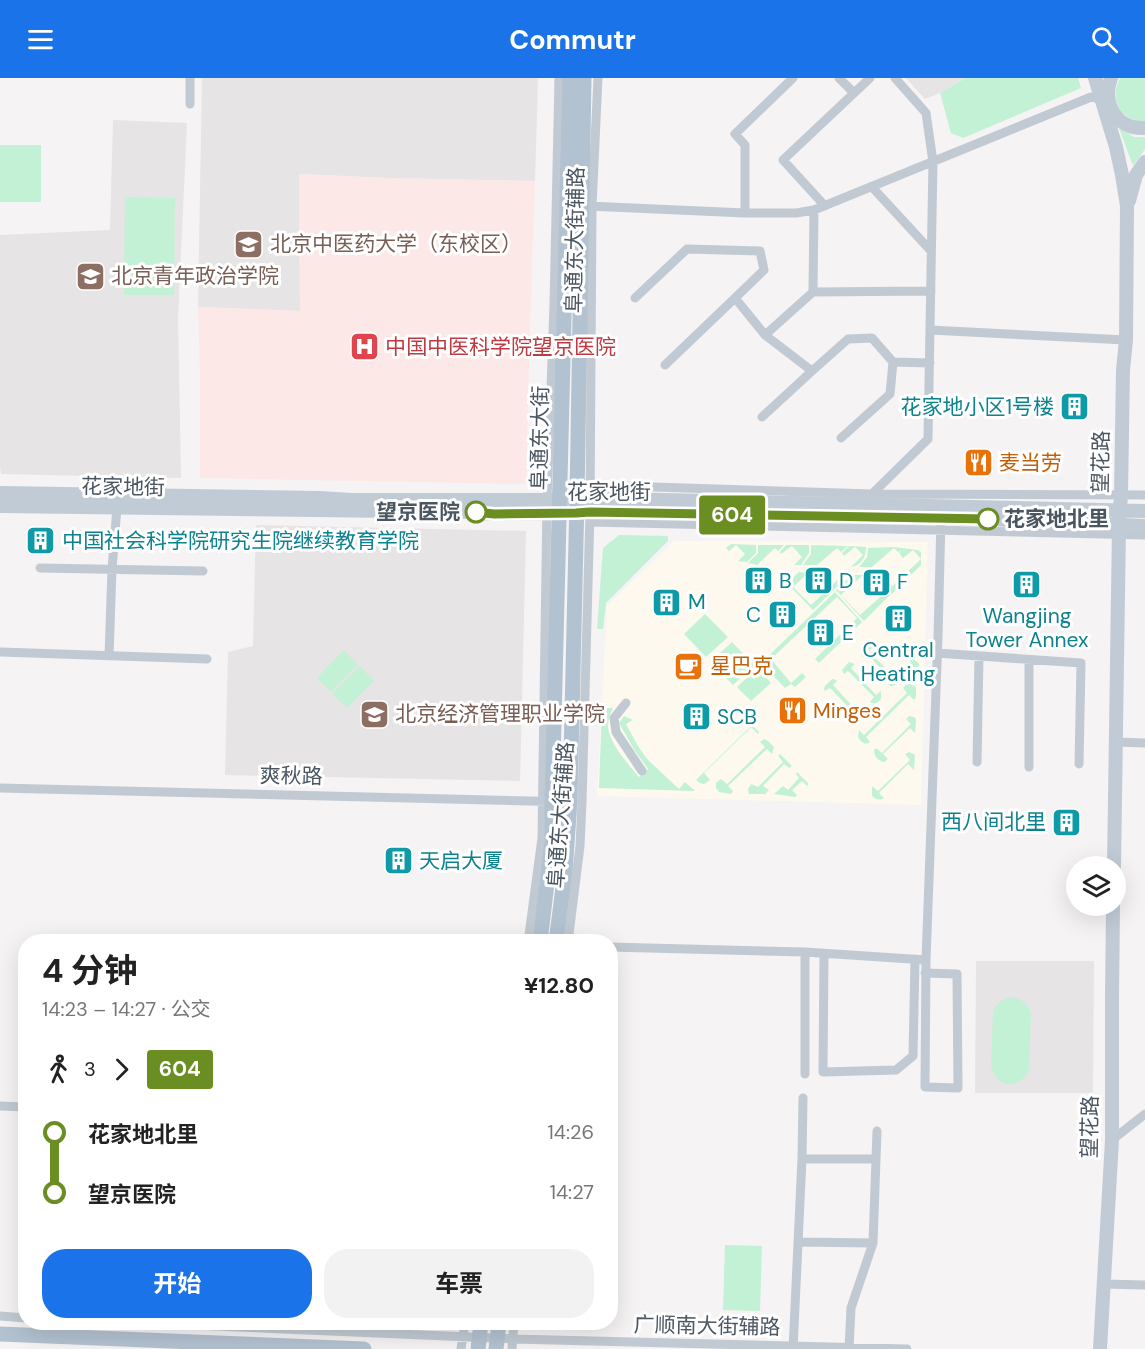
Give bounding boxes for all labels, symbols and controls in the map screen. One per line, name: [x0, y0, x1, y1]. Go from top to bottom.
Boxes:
text: Commutr: [509, 22, 636, 57]
icon: menu: [24, 23, 57, 56]
icon: search: [1088, 23, 1121, 56]
street label: 阜通东大街辅路: [560, 166, 590, 314]
school or university icon: 北京中医药大学（东校区）: [233, 228, 265, 260]
place label: 北京中医药大学（东校区）: [270, 230, 522, 258]
school or university icon: 北京青年政治学院: [74, 260, 106, 292]
place label: 北京青年政治学院: [111, 262, 279, 290]
hospital icon: 中国中医科学院望京医院: [348, 331, 380, 363]
place label: 中国中医科学院望京医院: [385, 333, 616, 361]
street label: 阜通东大街: [525, 385, 555, 491]
building icon: 花家地小区1号楼: [1059, 391, 1091, 423]
place label: 花家地小区1号楼: [900, 393, 1054, 421]
street label: 望花路: [1086, 430, 1116, 494]
restaurant icon: 麦当劳: [962, 447, 994, 479]
place label: 麦当劳: [999, 449, 1062, 477]
street label: 花家地街: [81, 472, 165, 502]
street label: 花家地街: [567, 478, 651, 506]
line badge: 604: [698, 496, 766, 534]
place label: 望京医院: [376, 498, 460, 526]
marker: 望京医院: [465, 501, 487, 523]
text: 604: [711, 501, 753, 529]
place label: 花家地北里: [1004, 505, 1109, 533]
marker: 花家地北里: [977, 508, 999, 530]
building icon: 中国社会科学院研究生院继续教育学院: [25, 525, 57, 557]
place label: 中国社会科学院研究生院继续教育学院: [62, 527, 419, 555]
building icon: B: [742, 565, 774, 597]
building icon: D: [802, 565, 834, 597]
building icon: F: [860, 566, 892, 598]
place label: B: [779, 567, 792, 595]
place label: D: [839, 567, 853, 595]
place label: F: [897, 568, 908, 596]
building icon: Wangjing Tower Annex: [1011, 569, 1043, 601]
building icon: M: [651, 586, 683, 618]
place label: M: [688, 588, 706, 616]
building icon: C: [766, 599, 798, 631]
place label: C: [746, 601, 761, 629]
place label: Wangjing Tower Annex: [966, 602, 1088, 654]
building icon: Central Heating: [882, 603, 914, 635]
building icon: E: [805, 617, 837, 649]
place label: E: [842, 619, 854, 647]
place label: Central Heating: [861, 636, 935, 688]
cafe icon: 星巴克: [673, 650, 705, 682]
place label: 星巴克: [710, 652, 773, 680]
restaurant icon: Minges: [776, 695, 808, 727]
place label: Minges: [813, 697, 882, 725]
school or university icon: 北京经济管理职业学院: [358, 698, 390, 730]
place label: 北京经济管理职业学院: [395, 700, 605, 728]
building icon: SCB: [680, 701, 712, 733]
place label: SCB: [717, 703, 757, 731]
street label: 阜通东大街辅路: [542, 741, 580, 889]
street label: 爽秋路: [259, 761, 323, 791]
building icon: 西八间北里: [1051, 806, 1083, 838]
place label: 西八间北里: [941, 808, 1046, 836]
building icon: 天启大厦: [382, 845, 414, 877]
place label: 天启大厦: [419, 847, 503, 875]
map controls: [1066, 856, 1126, 916]
button: layers: [1066, 856, 1126, 916]
text: 4 分钟: [42, 949, 137, 992]
text: ¥12.80: [524, 971, 594, 1000]
text: 14:23 – 14:27 · 公交: [42, 996, 211, 1022]
icon: walk: [42, 1053, 75, 1086]
icon: forward: [105, 1053, 138, 1086]
text: 604: [159, 1055, 201, 1083]
text: 3: [84, 1056, 96, 1082]
street label: 望花路: [1075, 1095, 1105, 1159]
text: 14:26: [548, 1119, 594, 1145]
text: 花家地北里: [88, 1120, 198, 1149]
text: 14:27: [550, 1179, 594, 1205]
text: 望京医院: [88, 1180, 176, 1209]
button: 开始: [42, 1249, 312, 1318]
button: 车票: [324, 1249, 594, 1318]
street label: 广顺南大街辅路: [633, 1311, 781, 1341]

